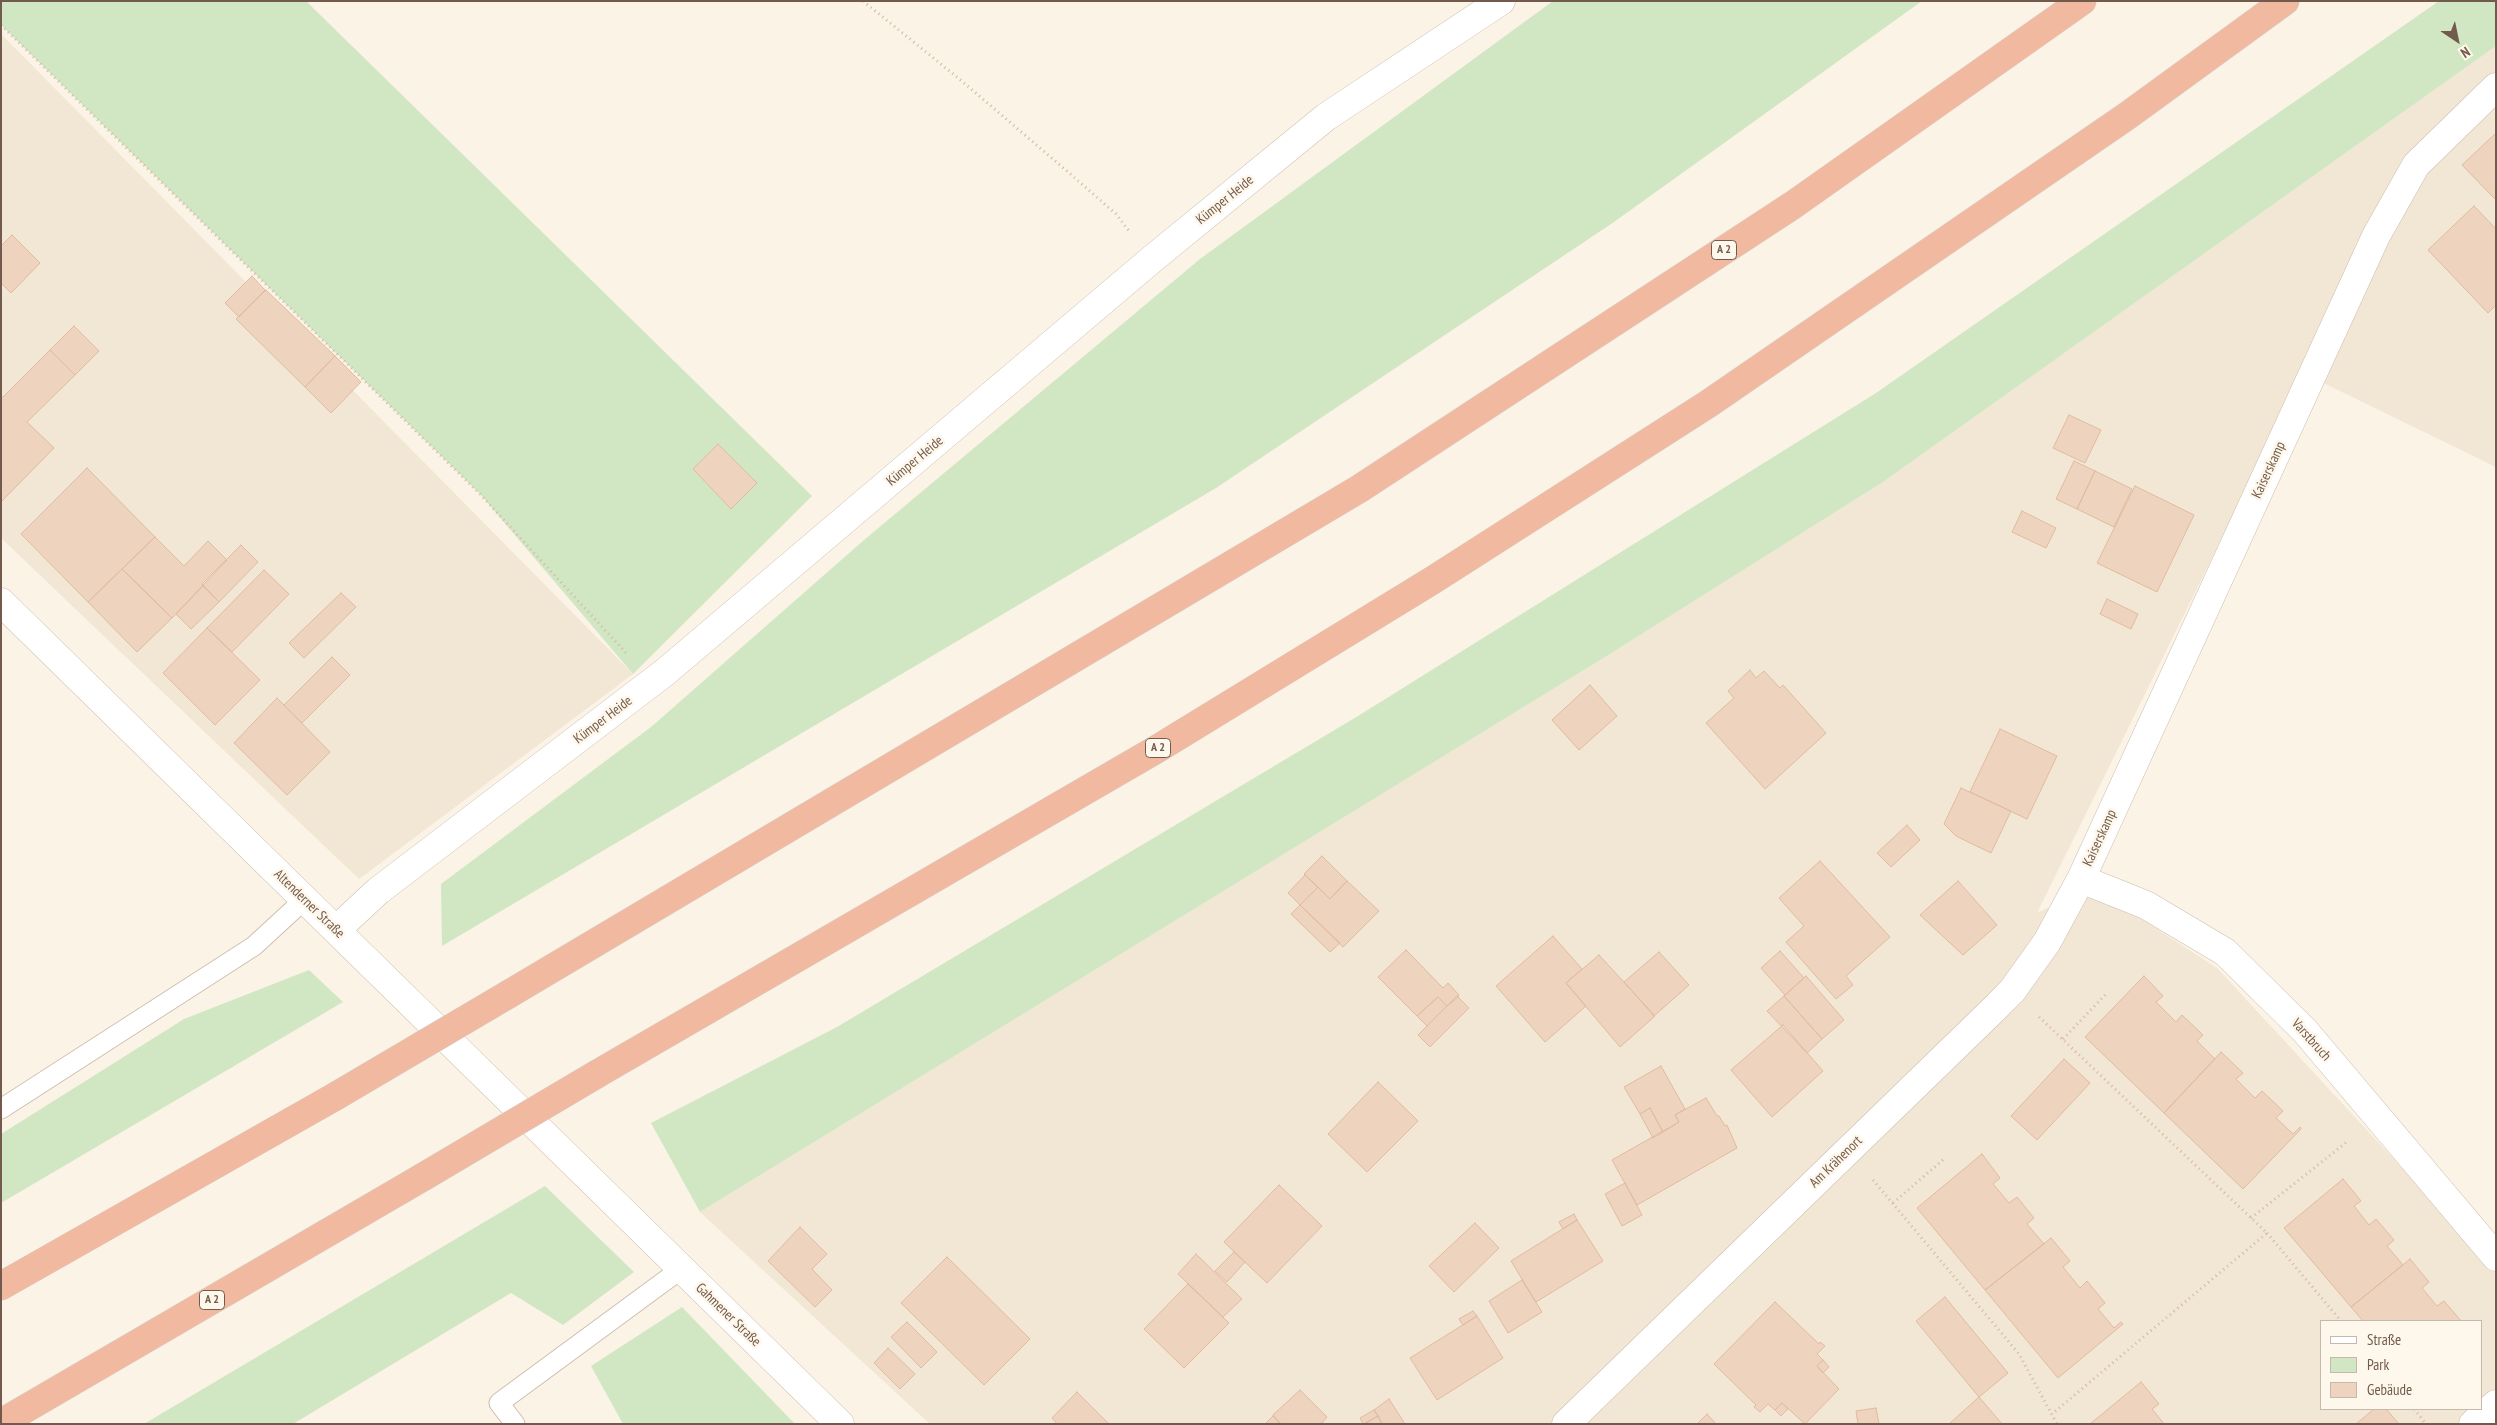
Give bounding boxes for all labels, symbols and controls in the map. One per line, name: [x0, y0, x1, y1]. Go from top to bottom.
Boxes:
north arrow: [2432, 15, 2482, 65]
text: N: [2457, 43, 2474, 62]
street label: Kümper Heide: [1193, 172, 1257, 228]
road number: A 2: [1712, 240, 1736, 260]
street label: Kümper Heide: [883, 432, 947, 490]
street label: Kaiserskamp: [2249, 439, 2289, 501]
street label: Kümper Heide: [570, 693, 636, 747]
road number: A 2: [1146, 738, 1170, 758]
street label: Kaiserskamp: [2080, 807, 2120, 869]
street label: Altenderner Straße: [270, 866, 348, 942]
street label: Varstbruch: [2288, 1015, 2334, 1065]
street label: Am Krähenort: [1806, 1133, 1866, 1191]
street label: Gahmener Straße: [692, 1280, 764, 1350]
road number: A 2: [200, 1290, 224, 1310]
legend: [2320, 1320, 2482, 1410]
text: Straße: [2367, 1330, 2401, 1349]
text: Park: [2367, 1355, 2389, 1374]
text: Gebäude: [2367, 1380, 2412, 1399]

